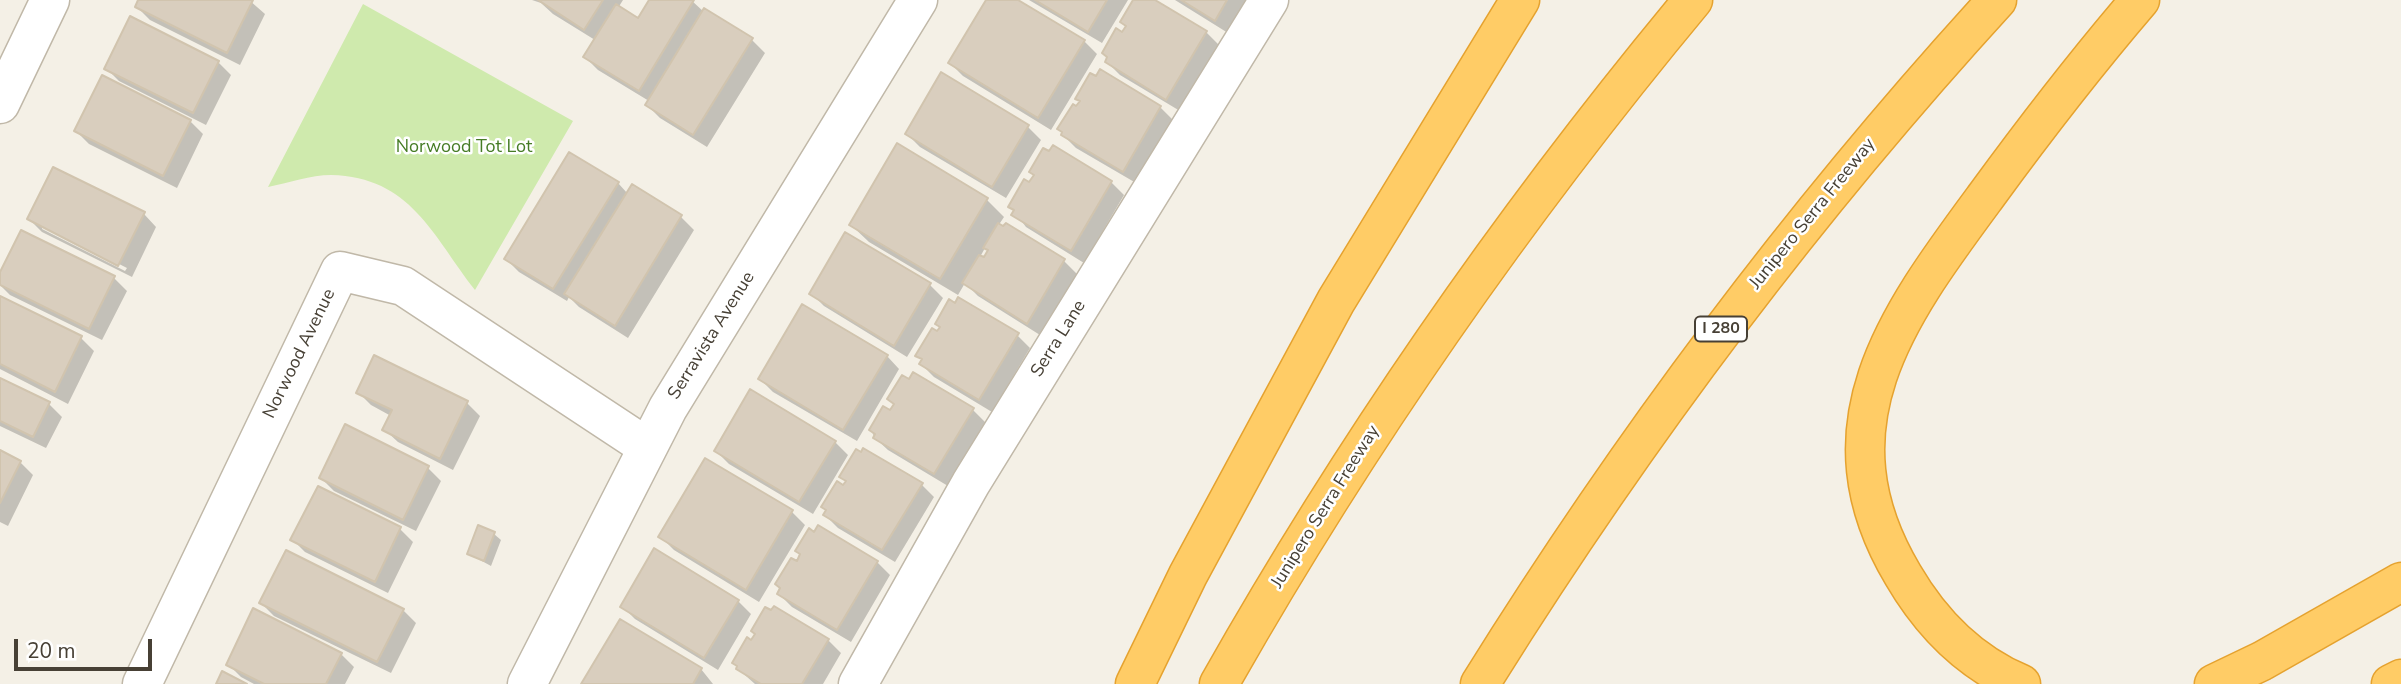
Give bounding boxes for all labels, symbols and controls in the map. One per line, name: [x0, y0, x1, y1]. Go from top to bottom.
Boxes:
street label: Junipero Serra Freeway: [1746, 134, 1880, 294]
park label: Norwood Tot Lot: [396, 137, 532, 159]
street label: Serravista Avenue: [664, 268, 760, 404]
street label: Norwood Avenue: [259, 286, 341, 422]
street label: Serra Lane: [1027, 297, 1091, 381]
road number: I 280: [1695, 316, 1747, 342]
street label: Junipero Serra Freeway: [1267, 422, 1385, 592]
scale bar: [18, 624, 156, 668]
text: 20 m: [27, 637, 76, 665]

